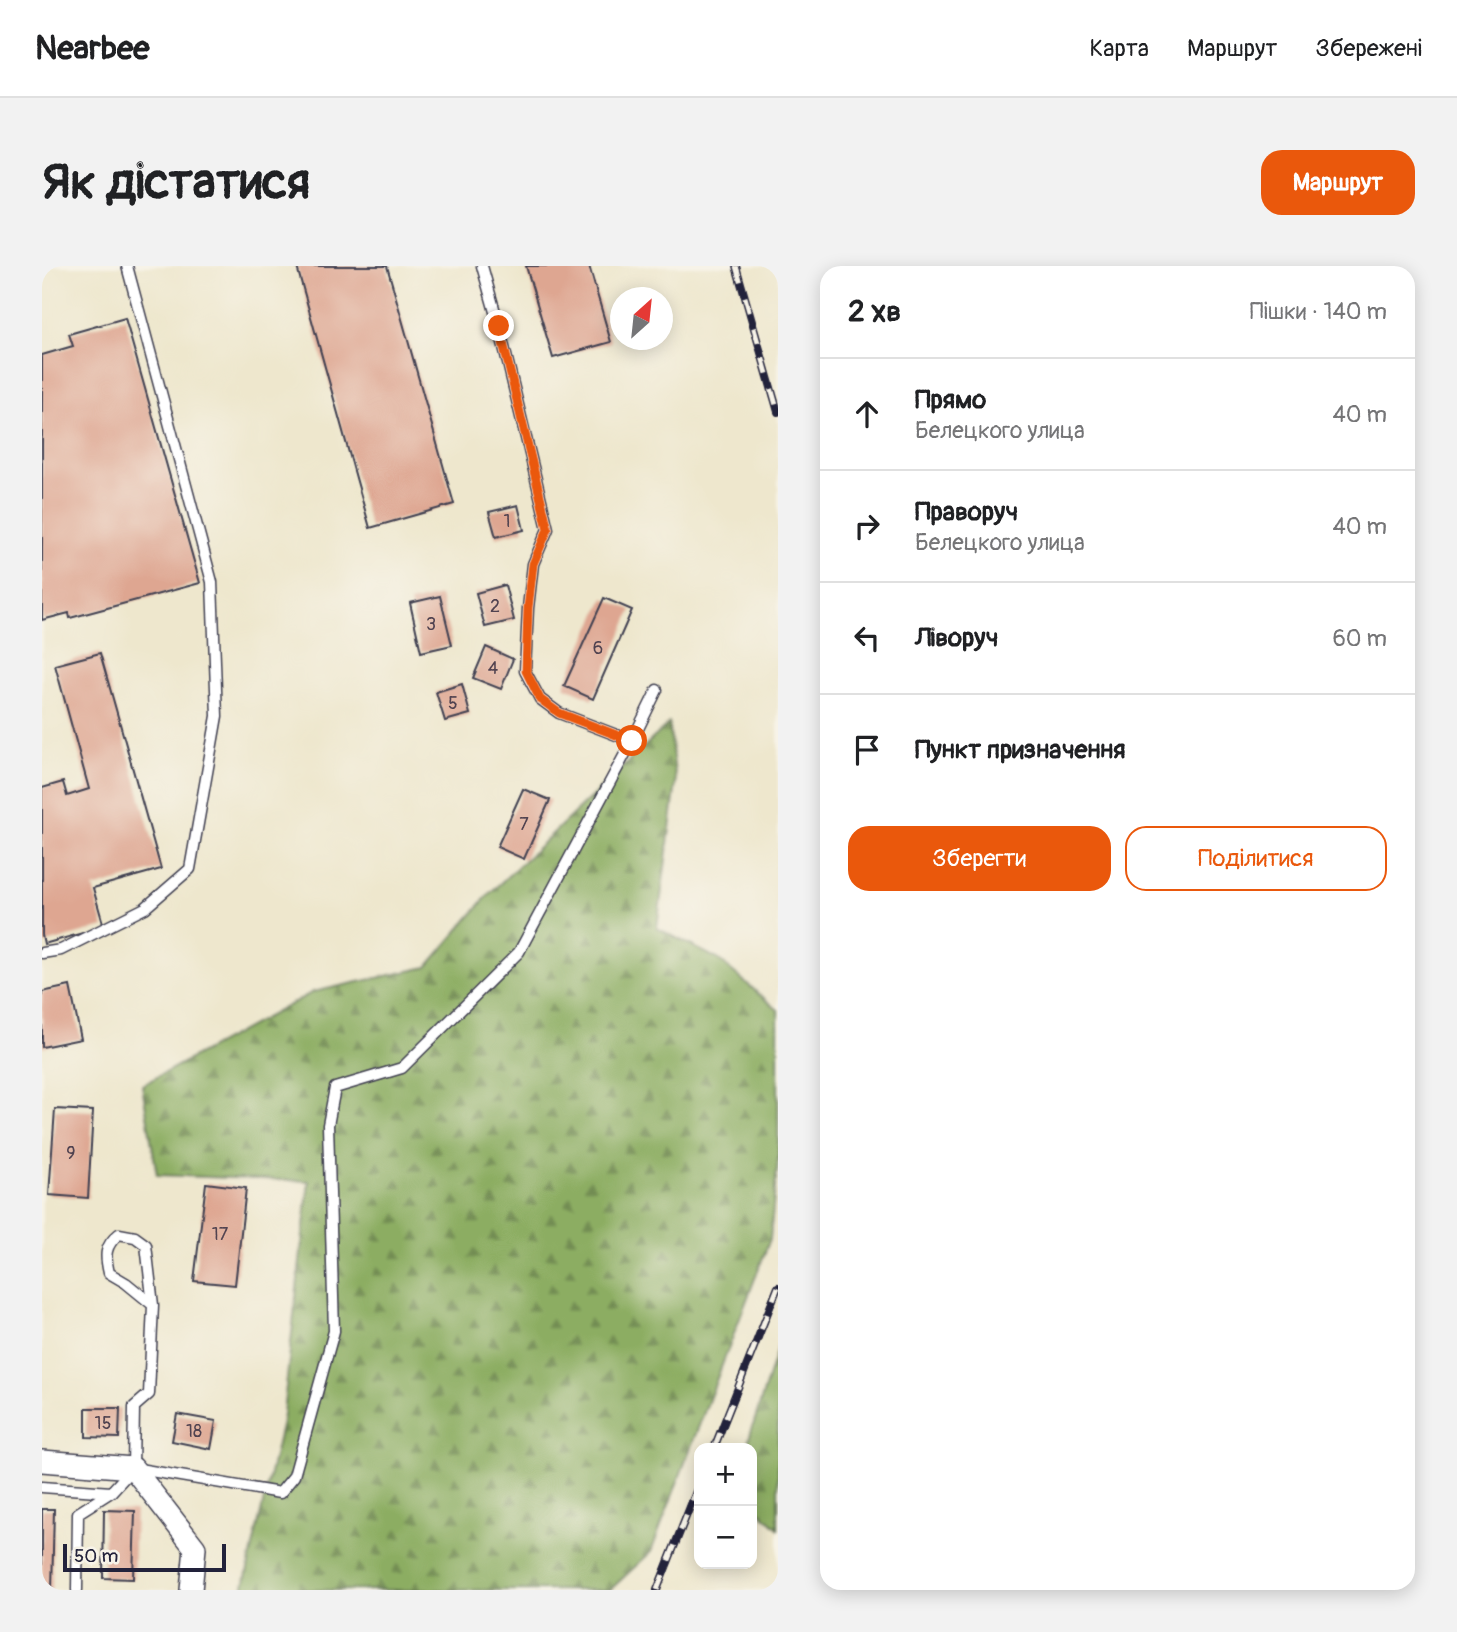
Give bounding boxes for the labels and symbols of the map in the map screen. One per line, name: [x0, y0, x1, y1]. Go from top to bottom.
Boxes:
north arrow: [610, 287, 673, 350]
route end: [483, 310, 514, 341]
house number: 1: [503, 510, 511, 533]
house number: 2: [490, 595, 500, 618]
house number: 3: [426, 613, 436, 636]
house number: 6: [593, 637, 603, 660]
house number: 4: [488, 657, 499, 680]
house number: 5: [448, 692, 458, 715]
route start: [616, 725, 647, 756]
house number: 7: [519, 813, 529, 836]
house number: 9: [66, 1142, 76, 1165]
house number: 17: [212, 1223, 229, 1246]
house number: 15: [95, 1412, 111, 1435]
house number: 18: [186, 1420, 202, 1443]
scale bar: [63, 1541, 226, 1573]

